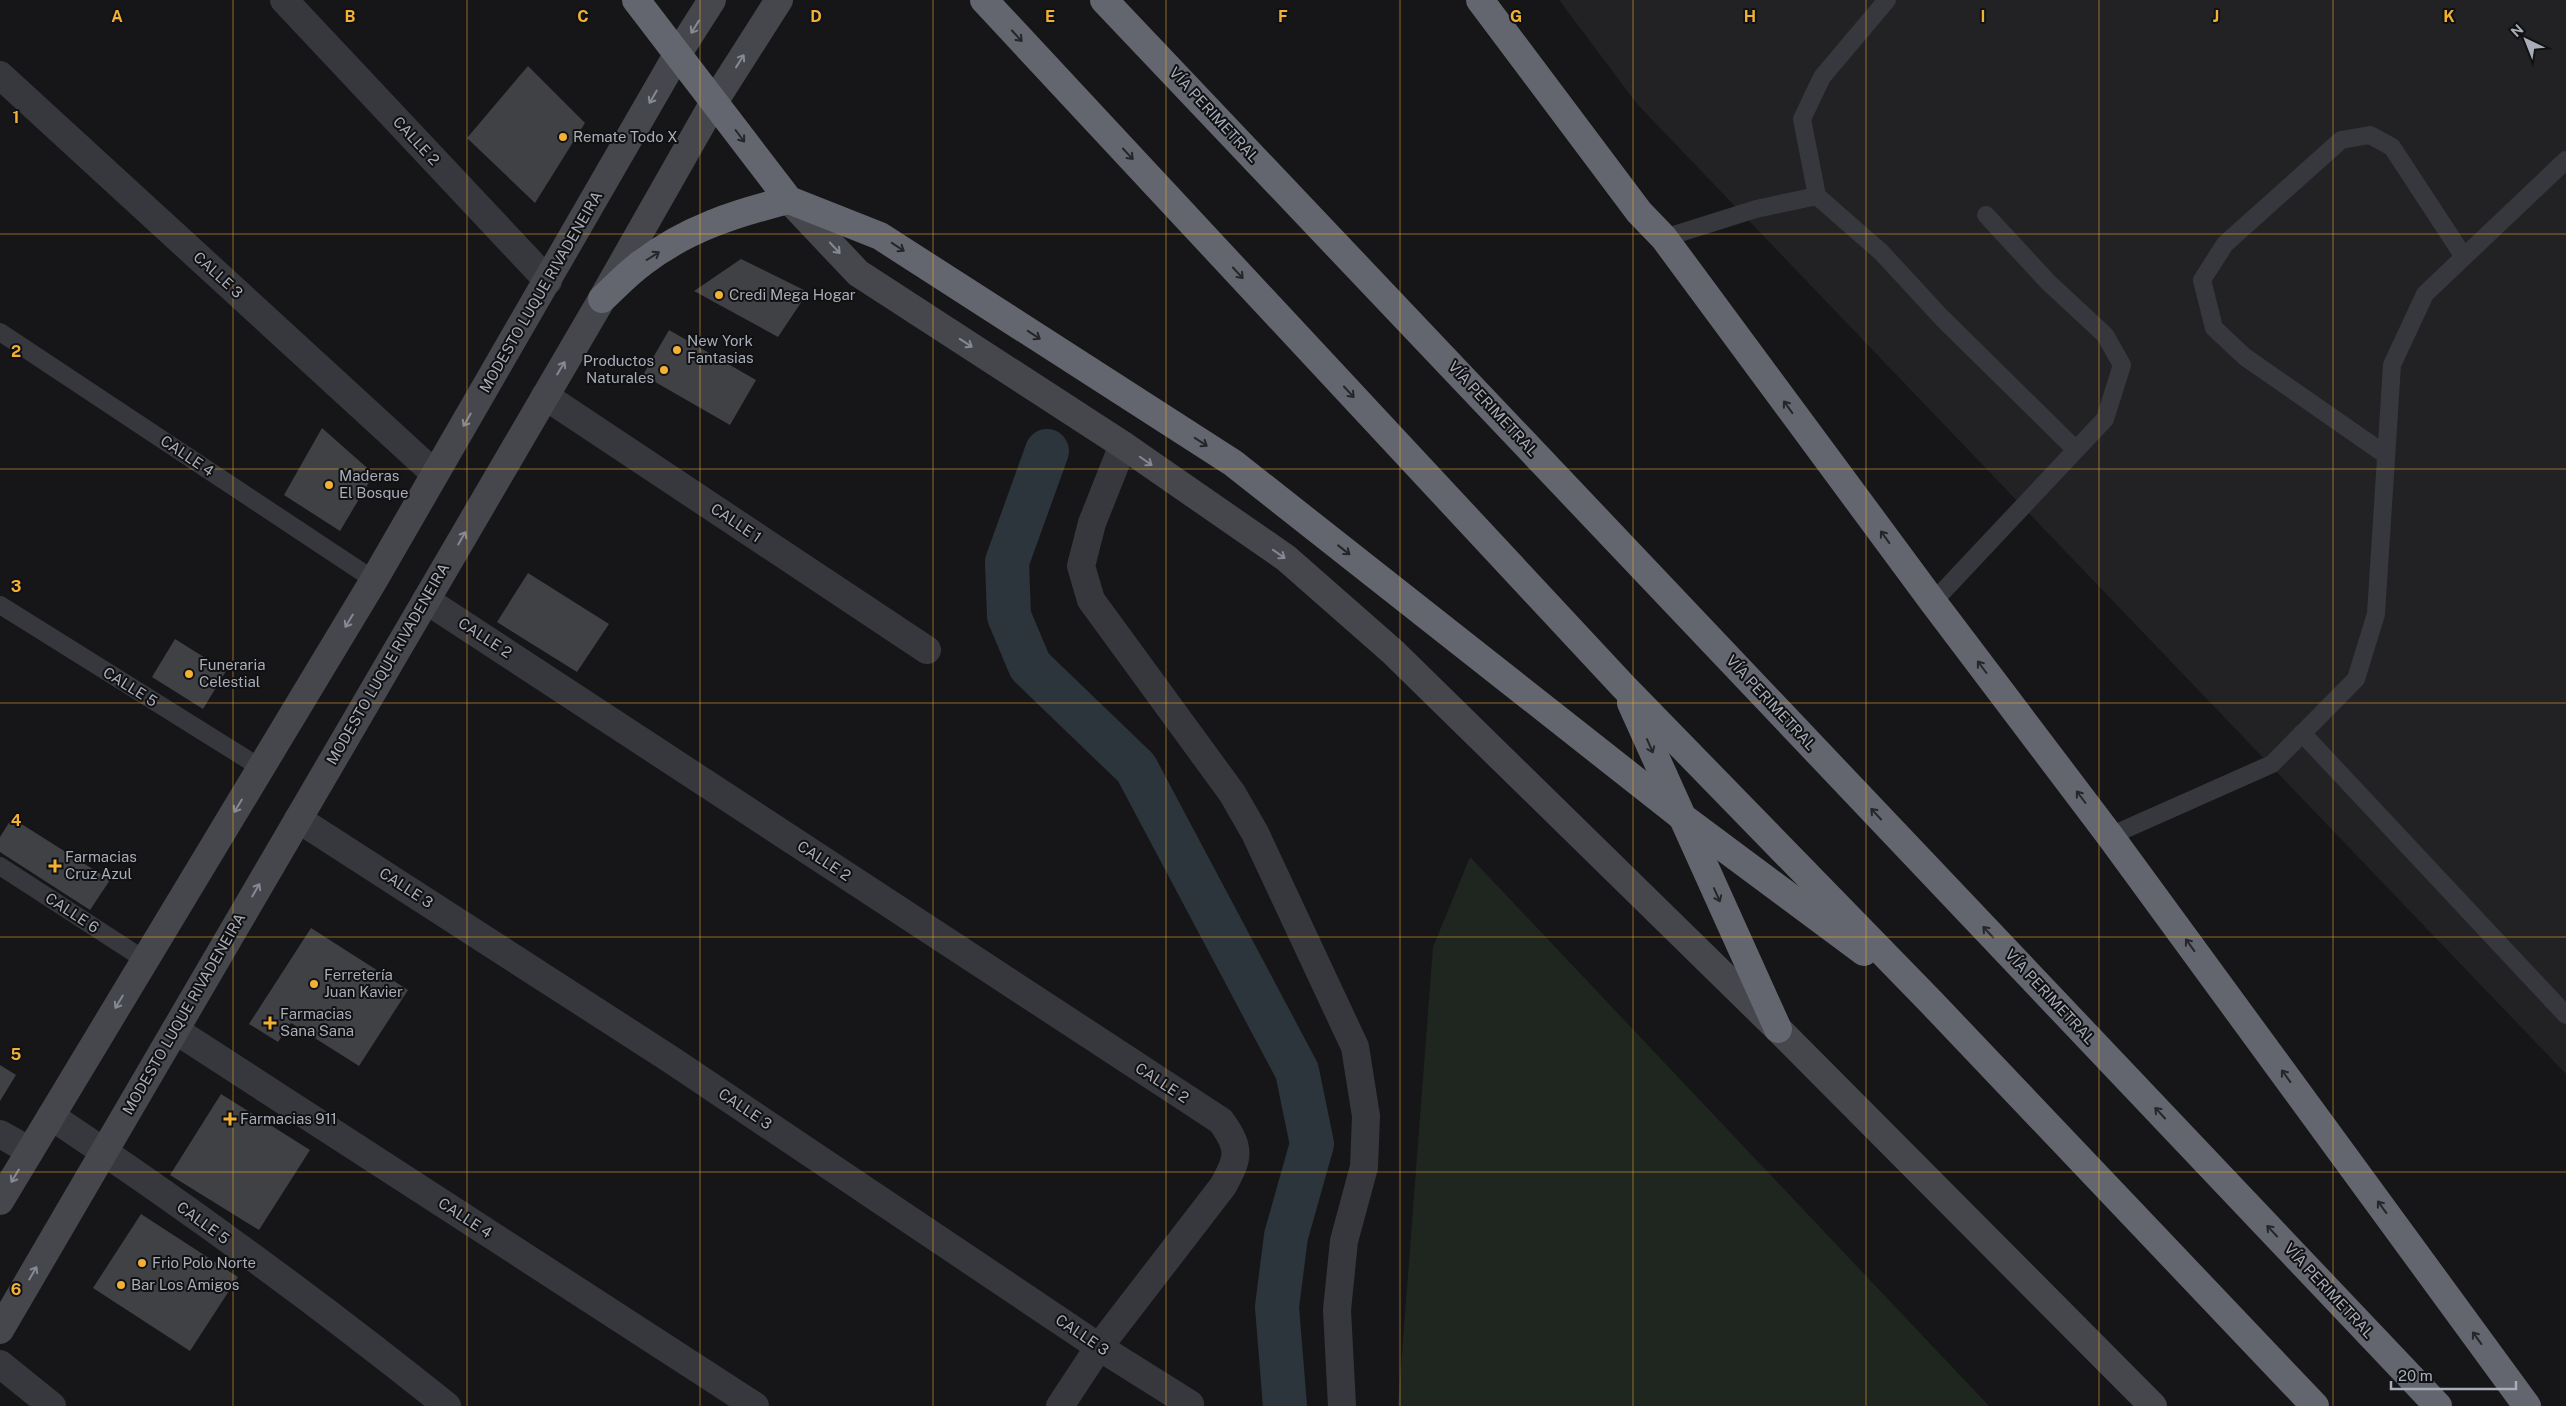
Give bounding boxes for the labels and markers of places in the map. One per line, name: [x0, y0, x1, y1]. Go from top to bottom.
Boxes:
place label: Remate Todo X: [573, 128, 678, 145]
marker: Remate Todo X: [557, 131, 569, 143]
place label: Credi Mega Hogar: [729, 286, 856, 303]
marker: Credi Mega Hogar: [713, 289, 725, 301]
place label: New York Fantasias: [687, 332, 754, 366]
marker: New York Fantasias: [671, 344, 683, 356]
place label: Productos Naturales: [583, 352, 654, 386]
marker: Productos Naturales: [658, 364, 670, 376]
place label: Maderas El Bosque: [339, 467, 409, 501]
marker: Maderas El Bosque: [323, 479, 335, 491]
place label: Funeraria Celestial: [199, 656, 265, 690]
marker: Funeraria Celestial: [183, 668, 195, 680]
place label: Farmacias Cruz Azul: [65, 848, 137, 882]
marker: Farmacias Cruz Azul: [49, 860, 61, 872]
place label: Ferretería Juan Kavier: [324, 966, 403, 1000]
marker: Ferretería Juan Kavier: [308, 978, 320, 990]
place label: Farmacias Sana Sana: [280, 1005, 354, 1039]
marker: Farmacias Sana Sana: [264, 1017, 276, 1029]
place label: Farmacias 911: [240, 1110, 337, 1127]
marker: Farmacias 911: [224, 1113, 236, 1125]
place label: Frio Polo Norte: [152, 1254, 256, 1271]
marker: Frio Polo Norte: [136, 1257, 148, 1269]
place label: Bar Los Amigos: [131, 1276, 239, 1293]
marker: Bar Los Amigos: [115, 1279, 127, 1291]

